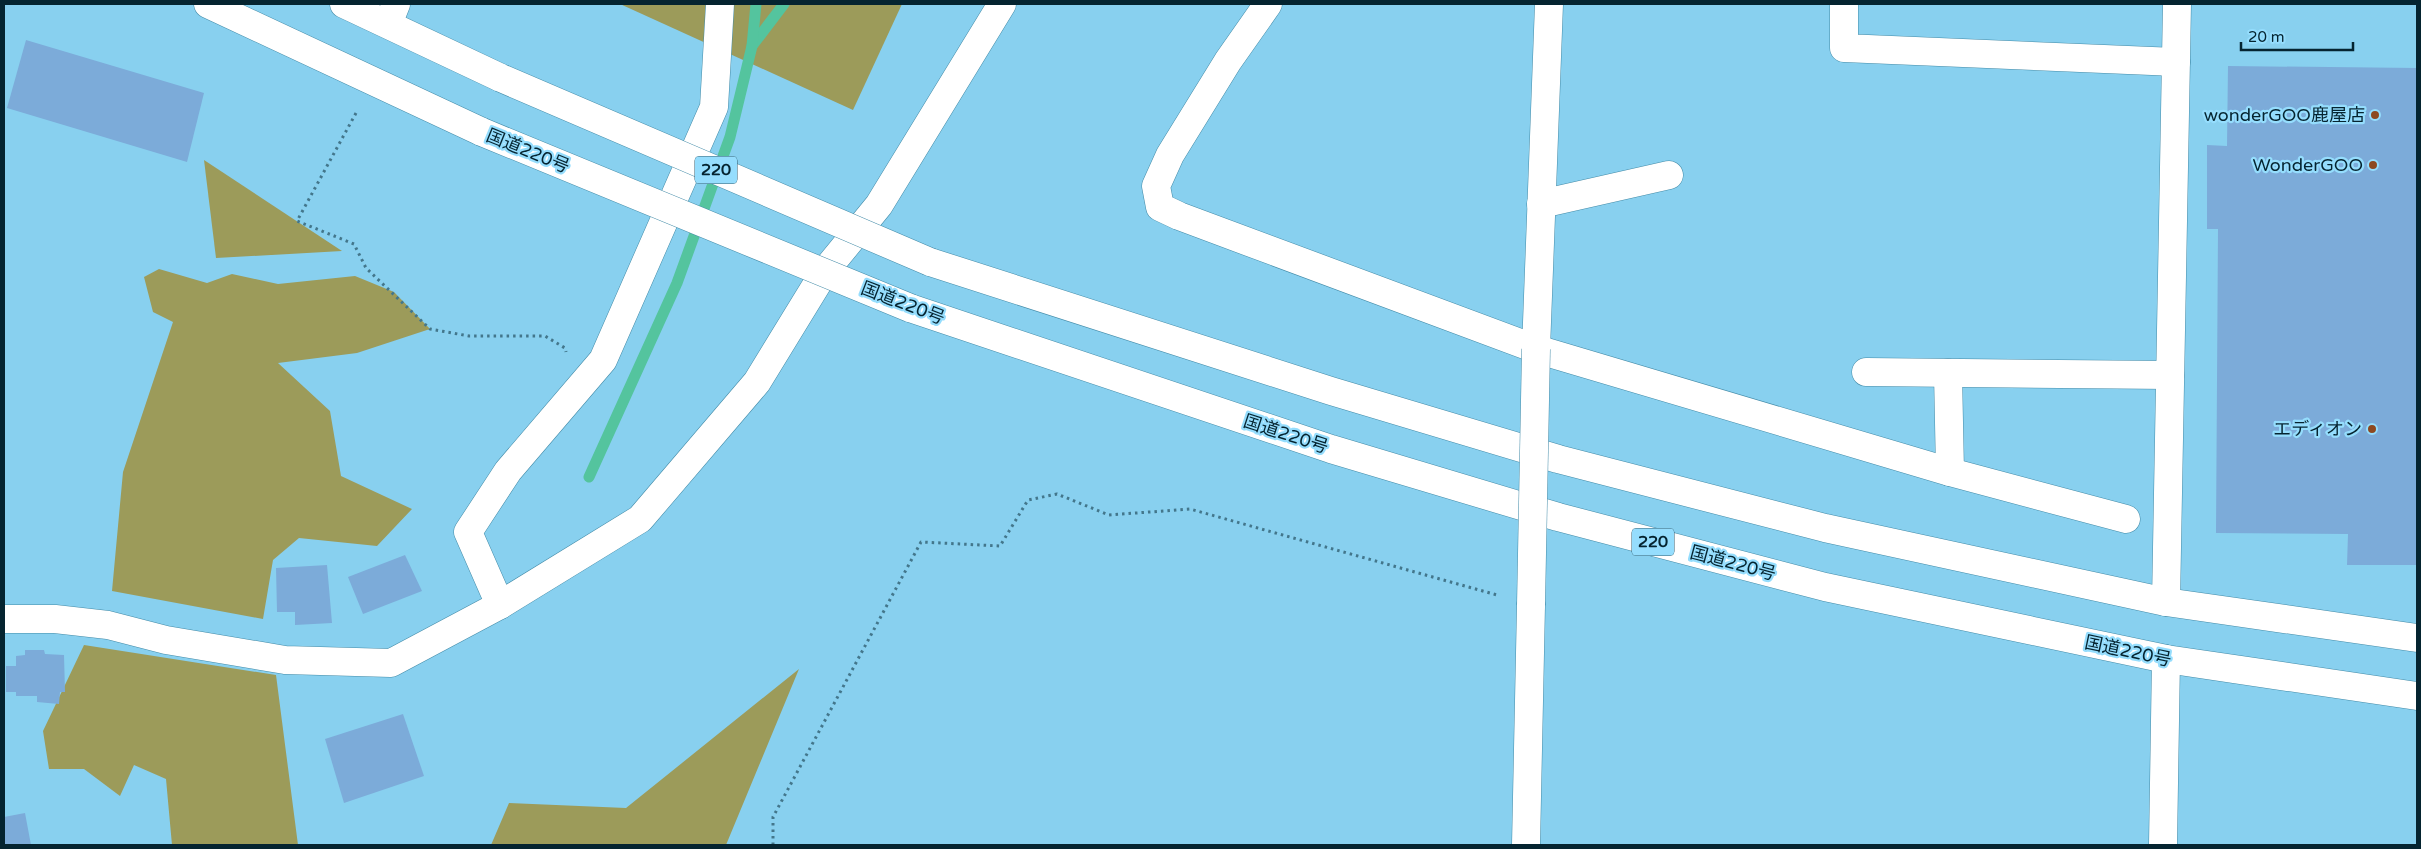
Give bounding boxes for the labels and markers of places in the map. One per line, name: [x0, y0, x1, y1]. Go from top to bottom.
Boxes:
place label: wonderGOO鹿屋店: [2204, 104, 2365, 126]
marker: wonderGOO鹿屋店: [2369, 109, 2381, 121]
place label: WonderGOO: [2252, 154, 2363, 176]
marker: WonderGOO: [2367, 159, 2379, 171]
place label: エディオン: [2273, 418, 2362, 440]
marker: エディオン: [2366, 423, 2378, 435]

